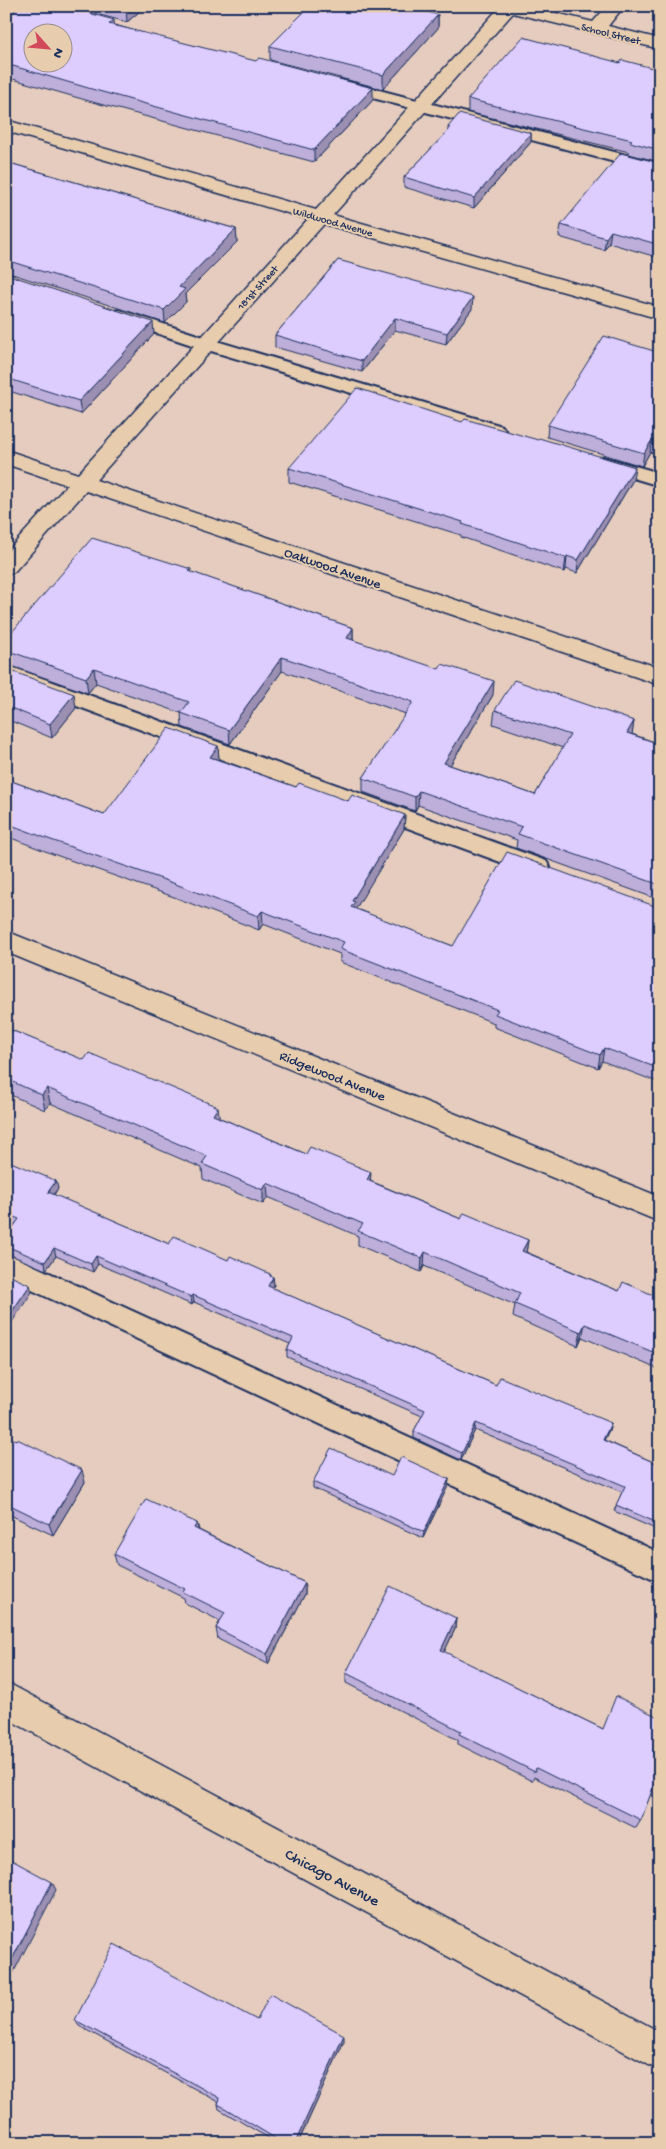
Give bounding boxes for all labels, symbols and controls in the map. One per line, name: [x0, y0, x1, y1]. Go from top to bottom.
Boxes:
north arrow: [22, 22, 72, 72]
street label: School Street: [580, 22, 643, 48]
text: N: [48, 45, 67, 61]
street label: Wildwood Avenue: [291, 206, 374, 240]
street label: 181st Street: [235, 263, 282, 314]
street label: Oakwood Avenue: [281, 545, 384, 594]
street label: Ridgewood Avenue: [277, 1048, 388, 1107]
street label: Chicago Avenue: [281, 1846, 383, 1912]

